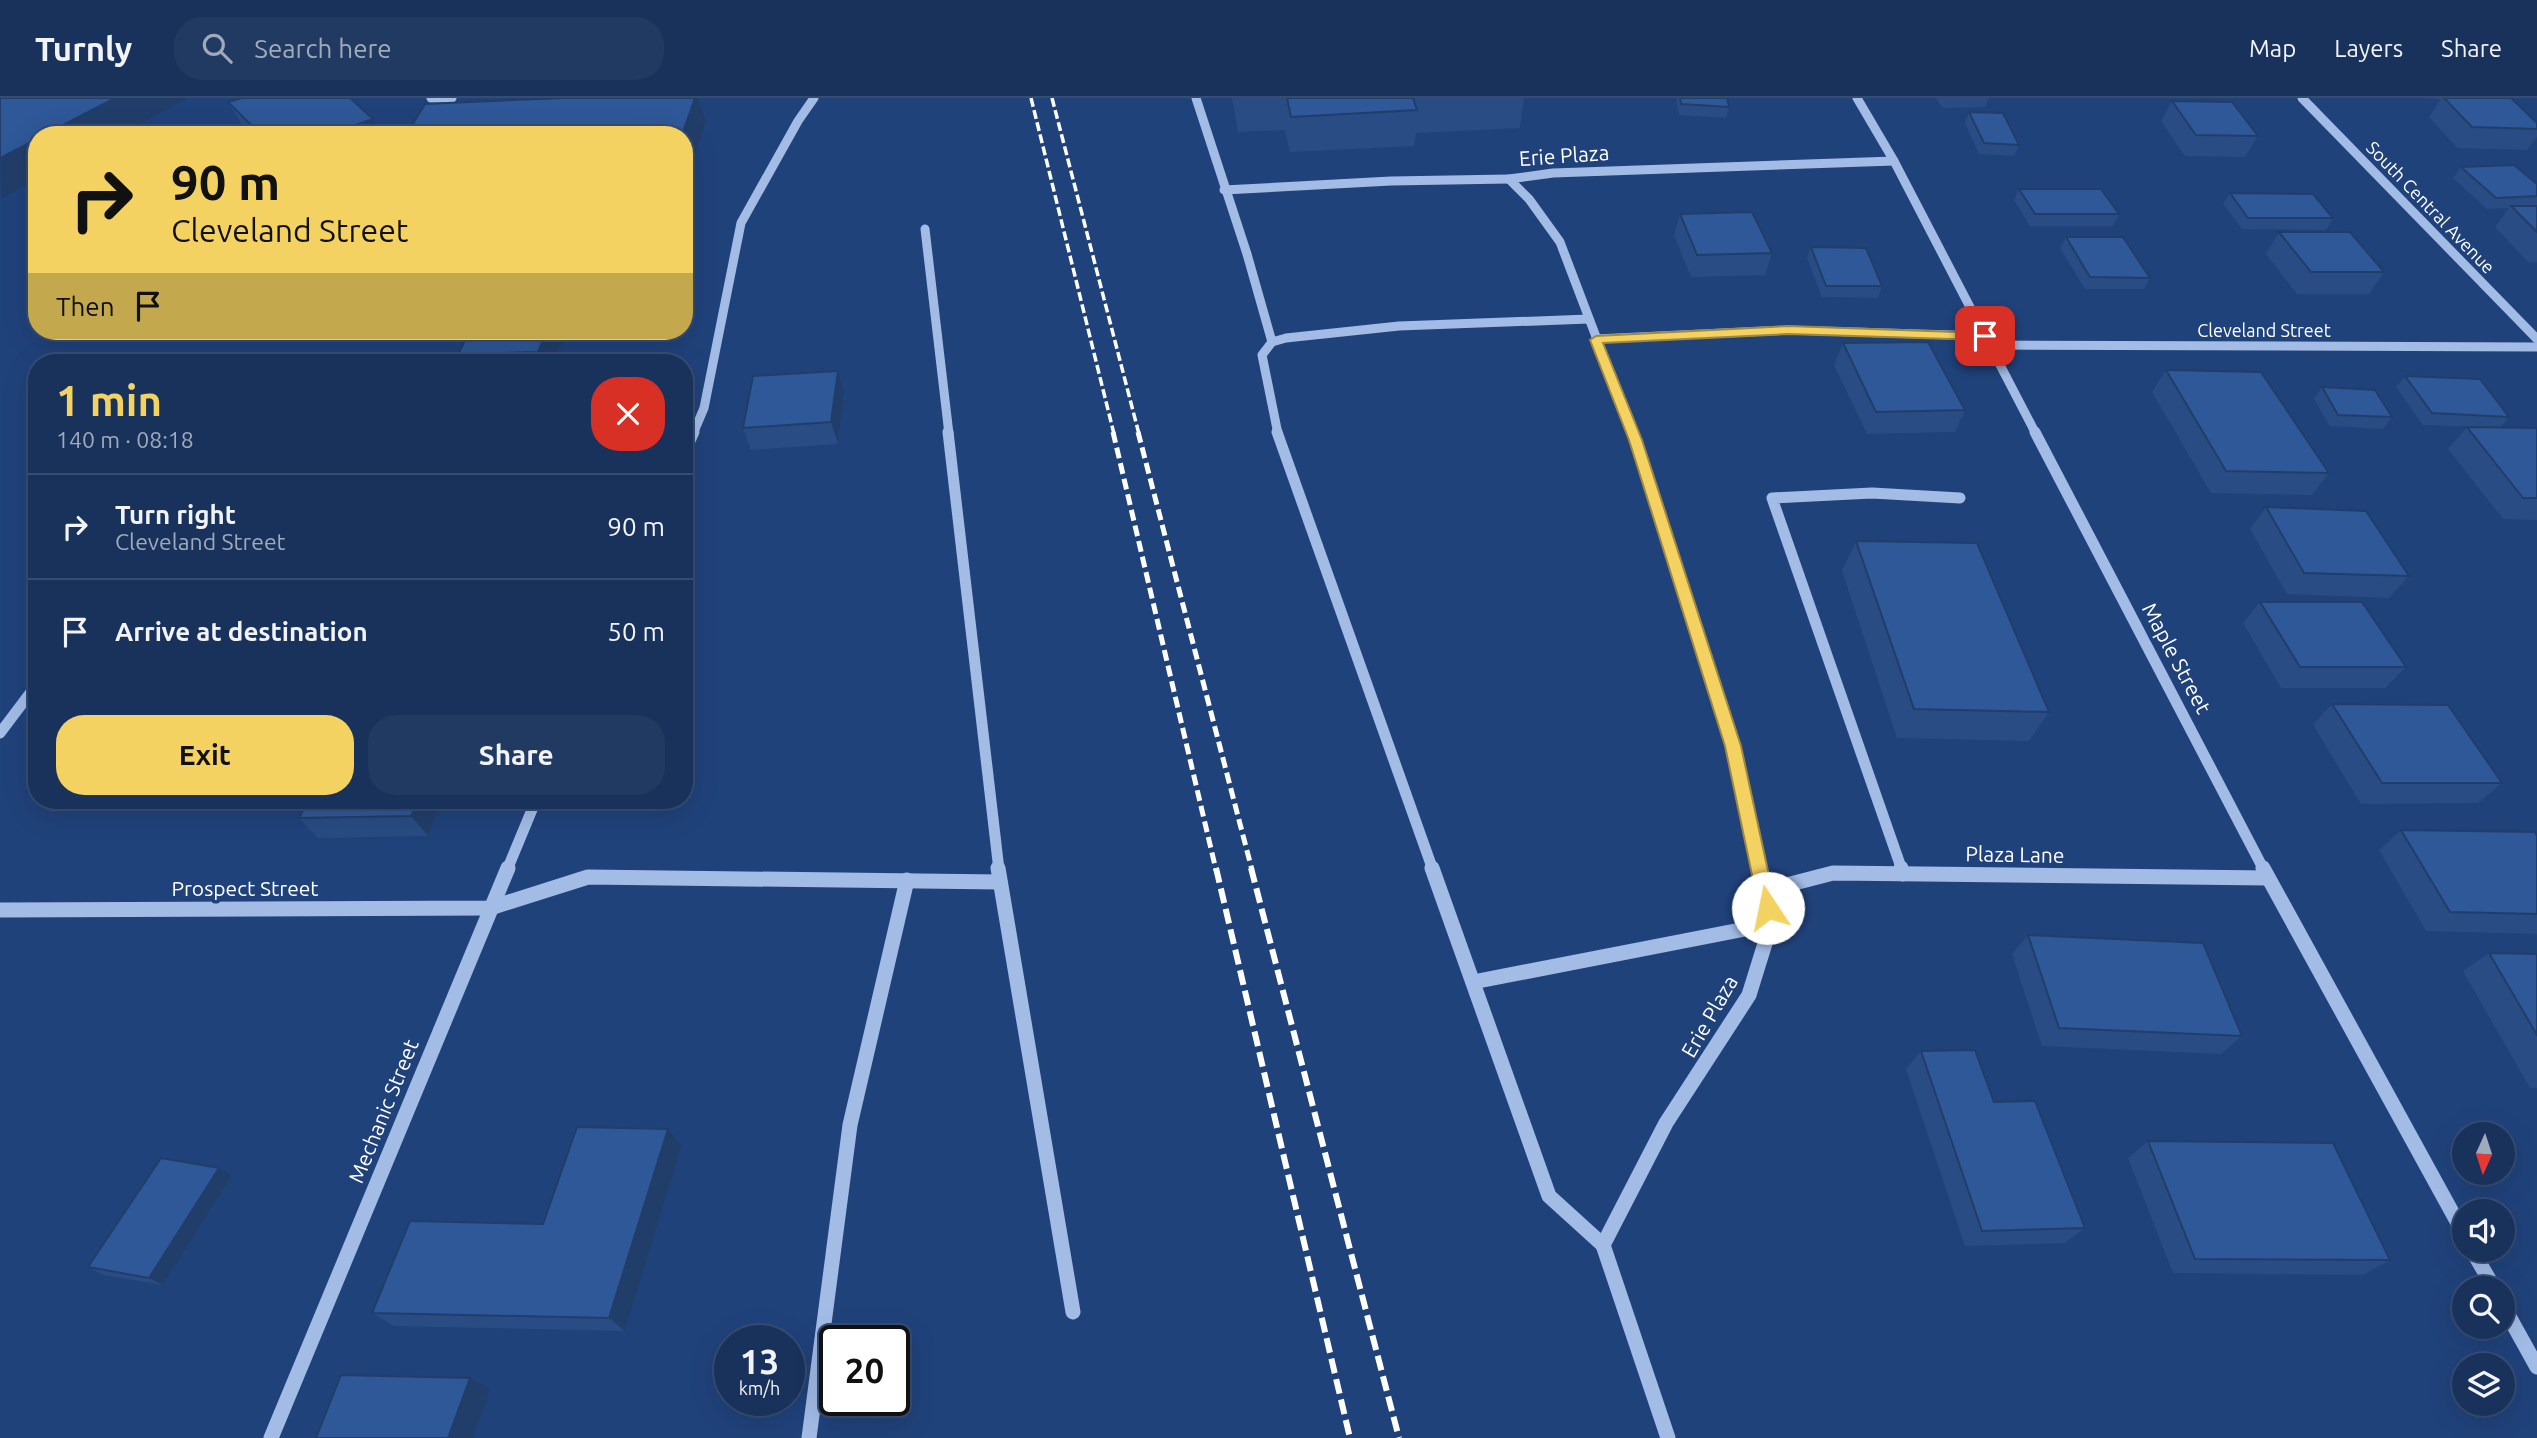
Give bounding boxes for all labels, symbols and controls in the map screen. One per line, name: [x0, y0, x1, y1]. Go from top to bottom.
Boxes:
search box: [174, 17, 664, 80]
icon: search: [198, 29, 236, 67]
text: Turnly: [35, 30, 132, 67]
text: Search here: [254, 34, 392, 63]
text: Map: [2249, 35, 2296, 62]
text: Layers: [2334, 35, 2403, 62]
text: Share: [2441, 35, 2502, 62]
street label: South Central Avenue: [2363, 137, 2499, 277]
street label: Erie Plaza: [1518, 140, 1610, 170]
icon: right: [56, 154, 147, 245]
text: 90 m: [171, 154, 280, 209]
text: Cleveland Street: [171, 212, 408, 248]
icon: arrive: [129, 287, 167, 325]
text: Then: [56, 292, 115, 321]
pin: [1955, 306, 2015, 366]
icon: arrive: [1966, 317, 2004, 355]
street label: Cleveland Street: [2197, 320, 2331, 340]
text: 1 min: [56, 377, 162, 424]
button: close: [591, 377, 665, 451]
text: 140 m · 08:18: [56, 427, 194, 452]
text: Turn right: [115, 500, 236, 529]
icon: right: [56, 508, 94, 546]
text: 90 m: [607, 512, 665, 541]
text: Cleveland Street: [115, 529, 286, 554]
street label: Maple Street: [2138, 599, 2216, 717]
icon: arrive: [56, 613, 94, 651]
text: Arrive at destination: [115, 617, 368, 646]
text: 50 m: [607, 617, 665, 646]
button: Exit: [56, 715, 354, 795]
button: Share: [368, 715, 665, 795]
street label: Plaza Lane: [1965, 841, 2065, 867]
position arrow: [1731, 871, 1805, 945]
street label: Prospect Street: [171, 876, 319, 900]
street label: Erie Plaza: [1676, 971, 1742, 1061]
street label: Mechanic Street: [343, 1036, 423, 1186]
north arrow: [2452, 1122, 2515, 1185]
map controls: [2452, 1122, 2515, 1416]
button: sound: [2452, 1199, 2515, 1262]
button: search: [2452, 1276, 2515, 1339]
speed limit sign: 20: [819, 1325, 910, 1416]
text: 13: [740, 1341, 779, 1381]
button: layers: [2452, 1353, 2515, 1416]
text: km/h: [739, 1378, 780, 1398]

